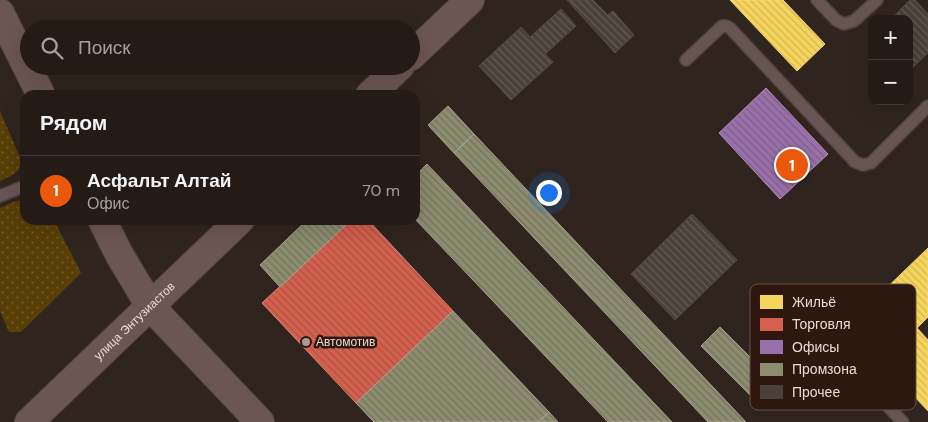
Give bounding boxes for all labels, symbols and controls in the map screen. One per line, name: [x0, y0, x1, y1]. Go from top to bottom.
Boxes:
map controls: [868, 15, 913, 105]
button: +: [868, 15, 913, 60]
search box: [20, 20, 420, 75]
icon: search: [38, 34, 66, 62]
text: Поиск: [78, 35, 131, 60]
button: −: [868, 60, 913, 105]
text: Рядом: [40, 109, 107, 137]
pin: 1: [776, 146, 808, 184]
text: Асфальт Алтай: [87, 168, 231, 193]
text: 1: [53, 180, 59, 201]
text: 70 m: [362, 180, 400, 201]
your location: [536, 180, 562, 206]
text: Офис: [87, 193, 130, 214]
street label: улица Энтузиастов: [90, 278, 178, 364]
legend: [750, 284, 916, 410]
text: Жильё: [792, 293, 836, 311]
text: Торговля: [792, 315, 850, 333]
place label: Автомотив: [316, 334, 375, 350]
marker: Автомотив: [300, 336, 312, 348]
text: Офисы: [792, 338, 839, 356]
text: Промзона: [792, 360, 857, 378]
text: Прочее: [792, 383, 840, 401]

